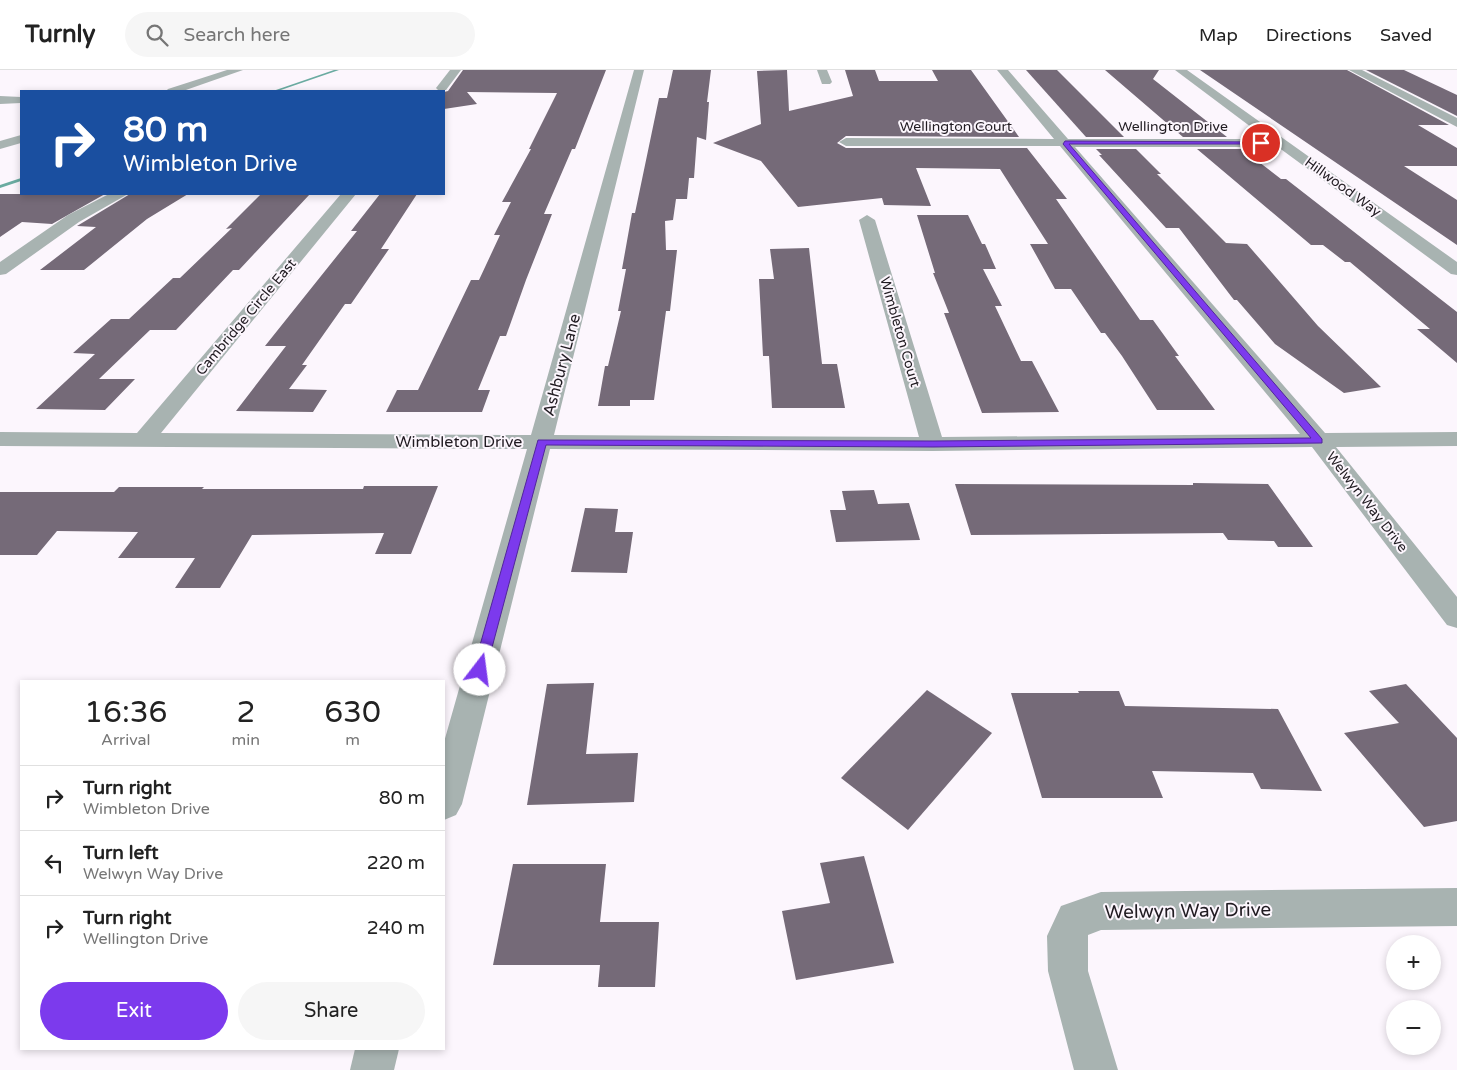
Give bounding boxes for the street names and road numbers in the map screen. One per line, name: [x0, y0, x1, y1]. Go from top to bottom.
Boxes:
street label: Wellington Court: [900, 118, 1013, 135]
street label: Wellington Drive: [1118, 118, 1228, 135]
street label: Hillwood Way: [1302, 154, 1385, 221]
street label: Cambridge Circle East: [192, 255, 300, 379]
street label: Wimbleton Court: [876, 275, 924, 390]
street label: Ashbury Lane: [539, 312, 585, 418]
street label: Wimbleton Drive: [396, 432, 522, 452]
street label: Welwyn Way Drive: [1323, 448, 1412, 556]
street label: Welwyn Way Drive: [1105, 899, 1271, 923]

